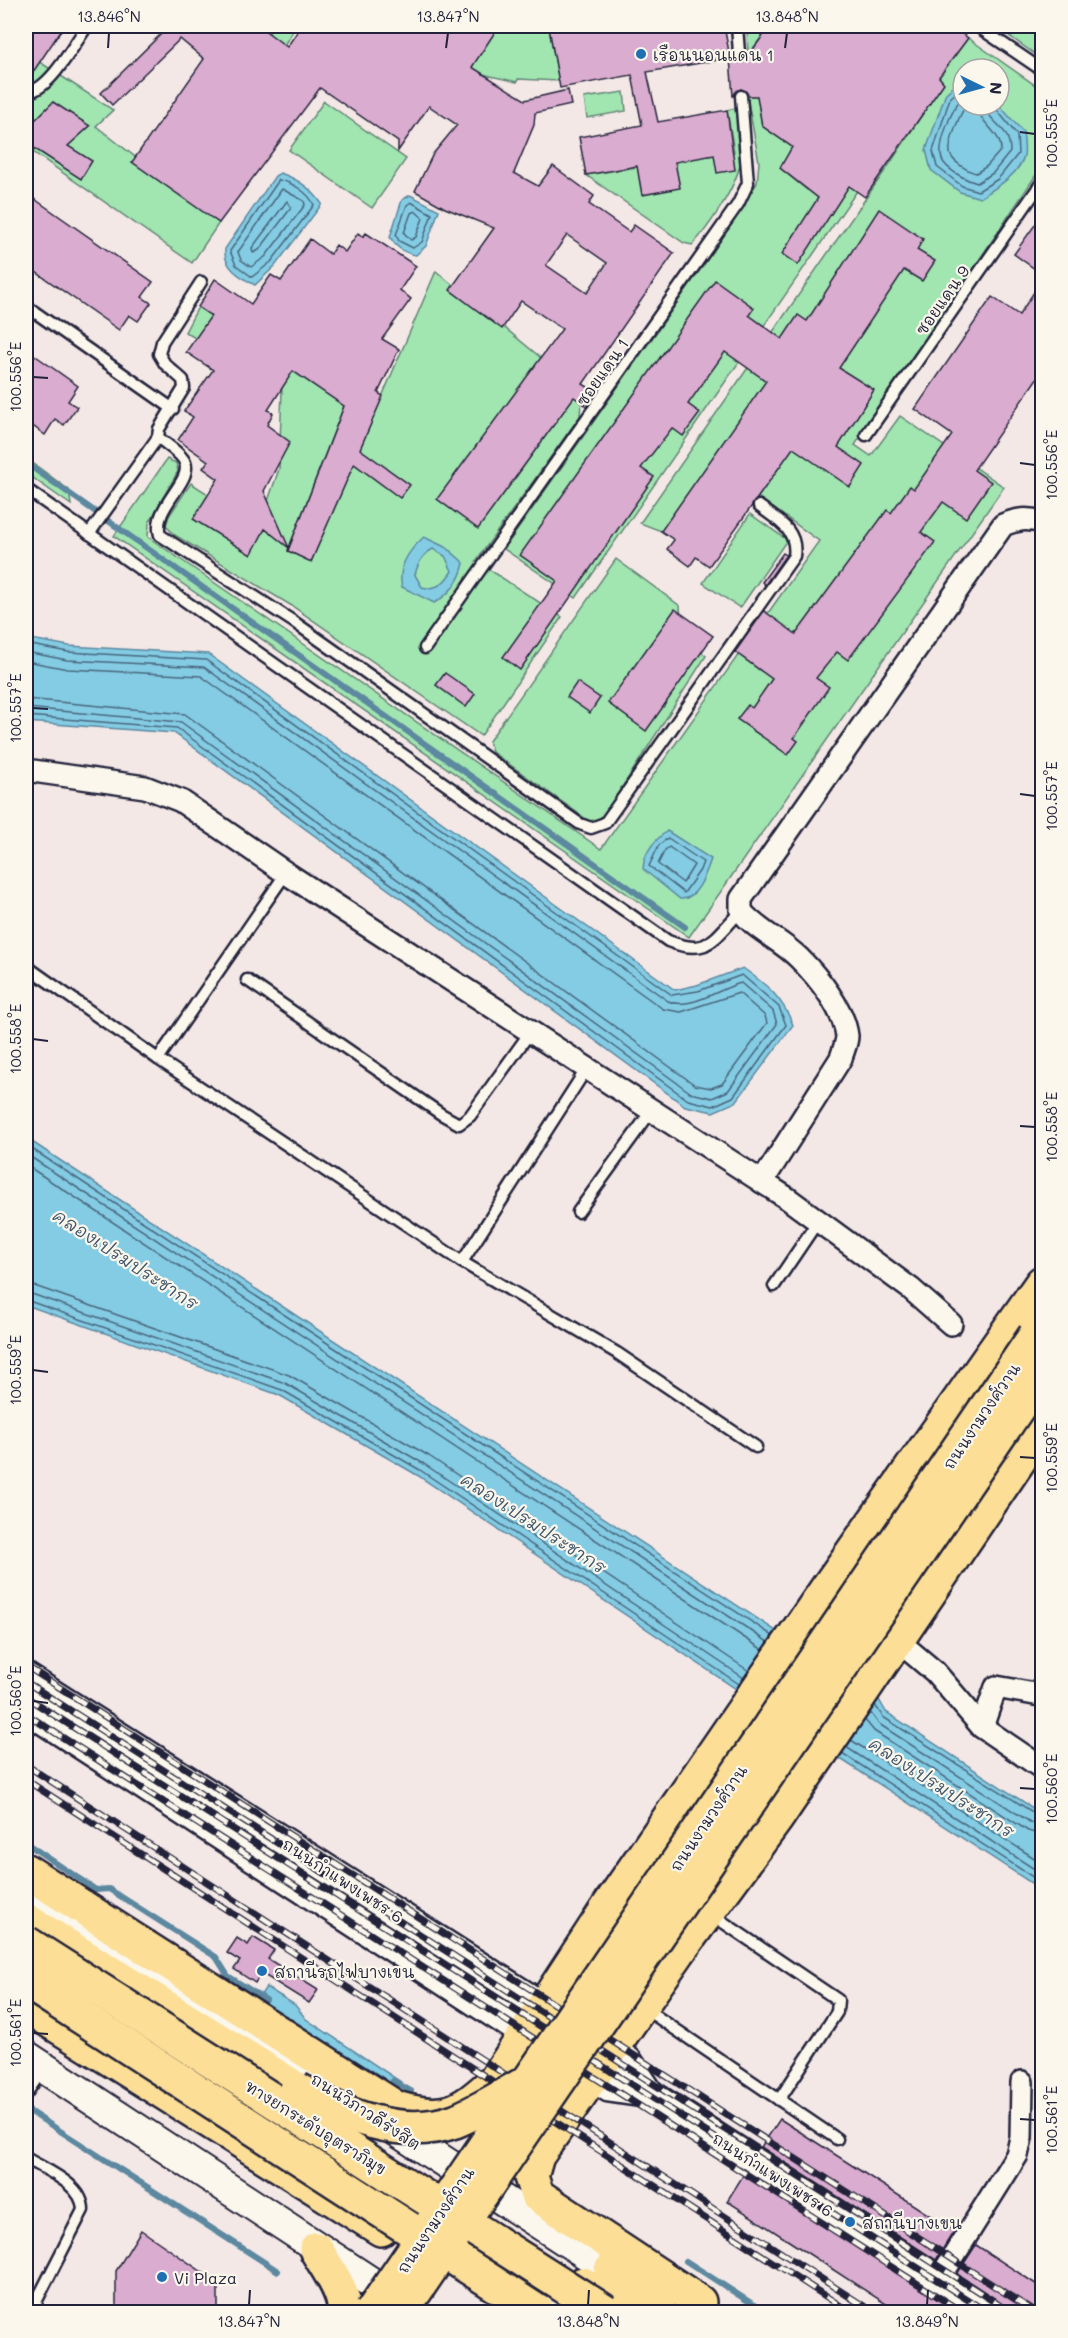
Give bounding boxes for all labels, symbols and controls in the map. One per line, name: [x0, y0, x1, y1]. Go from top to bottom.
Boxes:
text: 13.846°N: [77, 6, 141, 26]
text: 13.847°N: [416, 6, 480, 26]
text: 13.848°N: [755, 6, 819, 26]
place label: เรือนนอนแดน 1: [653, 43, 774, 65]
marker: เรือนนอนแดน 1: [634, 47, 648, 61]
north arrow: [951, 57, 1011, 117]
text: N: [985, 81, 1007, 95]
text: 100.555°E: [1041, 98, 1061, 169]
street label: ซอยแดน 9: [910, 261, 974, 339]
street label: ซอยแดน 1: [571, 334, 633, 410]
text: 100.556°E: [5, 341, 25, 412]
text: 100.556°E: [1041, 429, 1061, 500]
text: 100.557°E: [5, 673, 25, 743]
text: 100.557°E: [1041, 761, 1061, 831]
text: 100.558°E: [5, 1003, 25, 1074]
text: 100.558°E: [1041, 1091, 1061, 1162]
water label: คลองเปรมประชากร: [49, 1203, 204, 1315]
text: 100.559°E: [5, 1334, 25, 1405]
street label: ถนนงามวงศ์วาน: [937, 1358, 1025, 1473]
text: 100.559°E: [1041, 1422, 1061, 1493]
water label: คลองเปรมประชากร: [457, 1467, 612, 1579]
text: 100.560°E: [5, 1665, 25, 1737]
water label: คลองเปรมประชากร: [865, 1731, 1020, 1843]
text: 100.560°E: [1041, 1753, 1061, 1825]
street label: ถนนงามวงศ์วาน: [664, 1760, 752, 1875]
street label: ถนนกำแพงเพชร 6: [279, 1833, 407, 1927]
place label: สถานีรถไฟบางเขน: [274, 1960, 415, 1982]
marker: สถานีรถไฟบางเขน: [255, 1964, 269, 1978]
text: 100.561°E: [5, 1998, 25, 2067]
street label: ถนนวิภาวดีรังสิต: [307, 2067, 425, 2154]
street label: ทางยกระดับอุตราภิมุข: [240, 2075, 391, 2182]
text: 100.561°E: [1041, 2085, 1061, 2154]
street label: ถนนกำแพงเพชร 6: [709, 2127, 837, 2221]
street label: ถนนงามวงศ์วาน: [391, 2162, 479, 2277]
place label: สถานีบางเขน: [862, 2211, 962, 2233]
marker: สถานีบางเขน: [843, 2215, 857, 2229]
place label: Vi Plaza: [174, 2267, 237, 2288]
marker: Vi Plaza: [155, 2270, 169, 2284]
text: 13.847°N: [217, 2311, 281, 2331]
text: 13.848°N: [556, 2311, 620, 2331]
text: 13.849°N: [895, 2311, 959, 2331]

